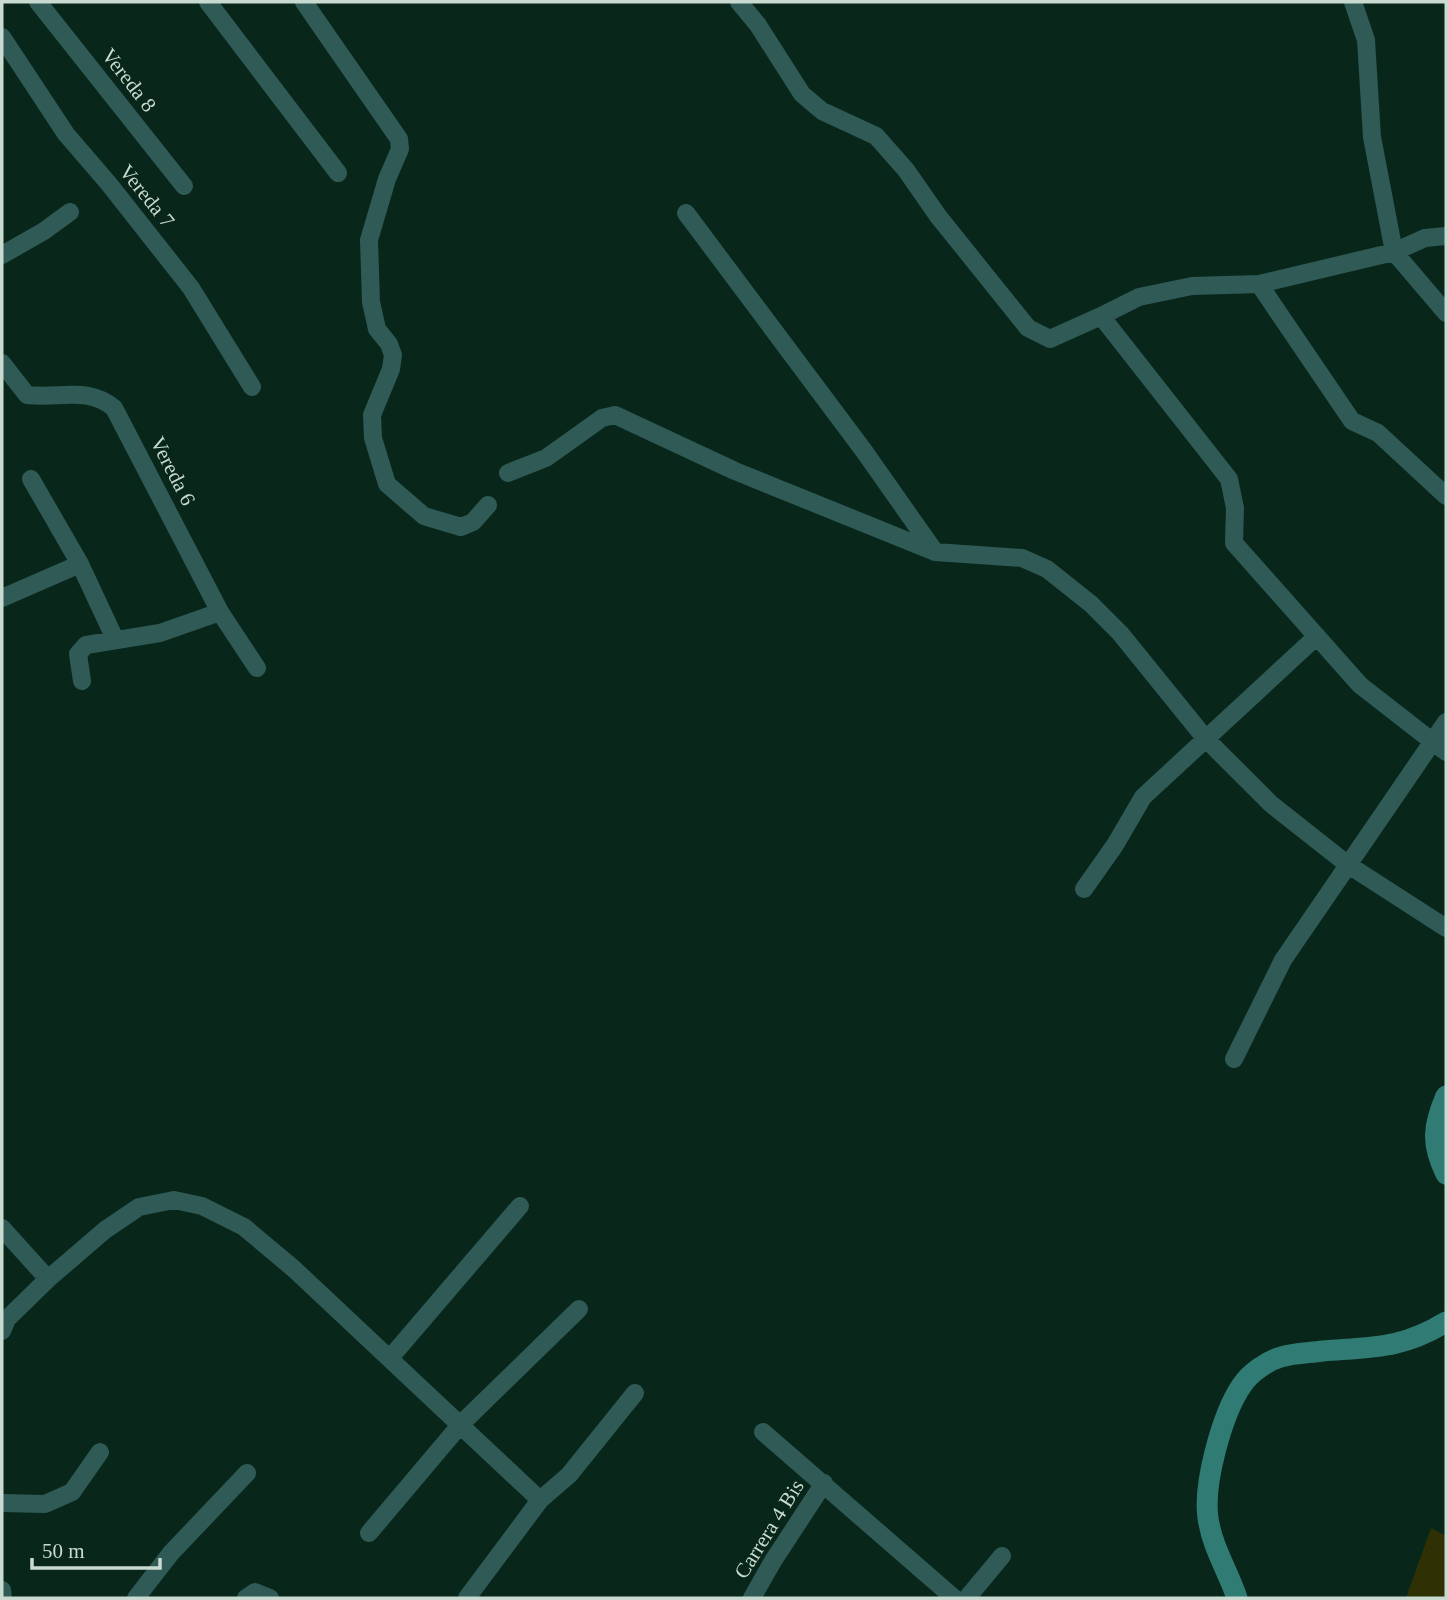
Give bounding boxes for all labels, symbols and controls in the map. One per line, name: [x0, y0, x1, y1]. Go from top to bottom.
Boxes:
street label: Vereda 8: [97, 43, 161, 117]
street label: Vereda 7: [114, 160, 180, 232]
street label: Vereda 6: [145, 433, 201, 509]
street label: Carrera 4 Bis: [729, 1475, 809, 1583]
scale bar: [32, 1526, 159, 1570]
text: 50 m: [42, 1539, 85, 1563]

